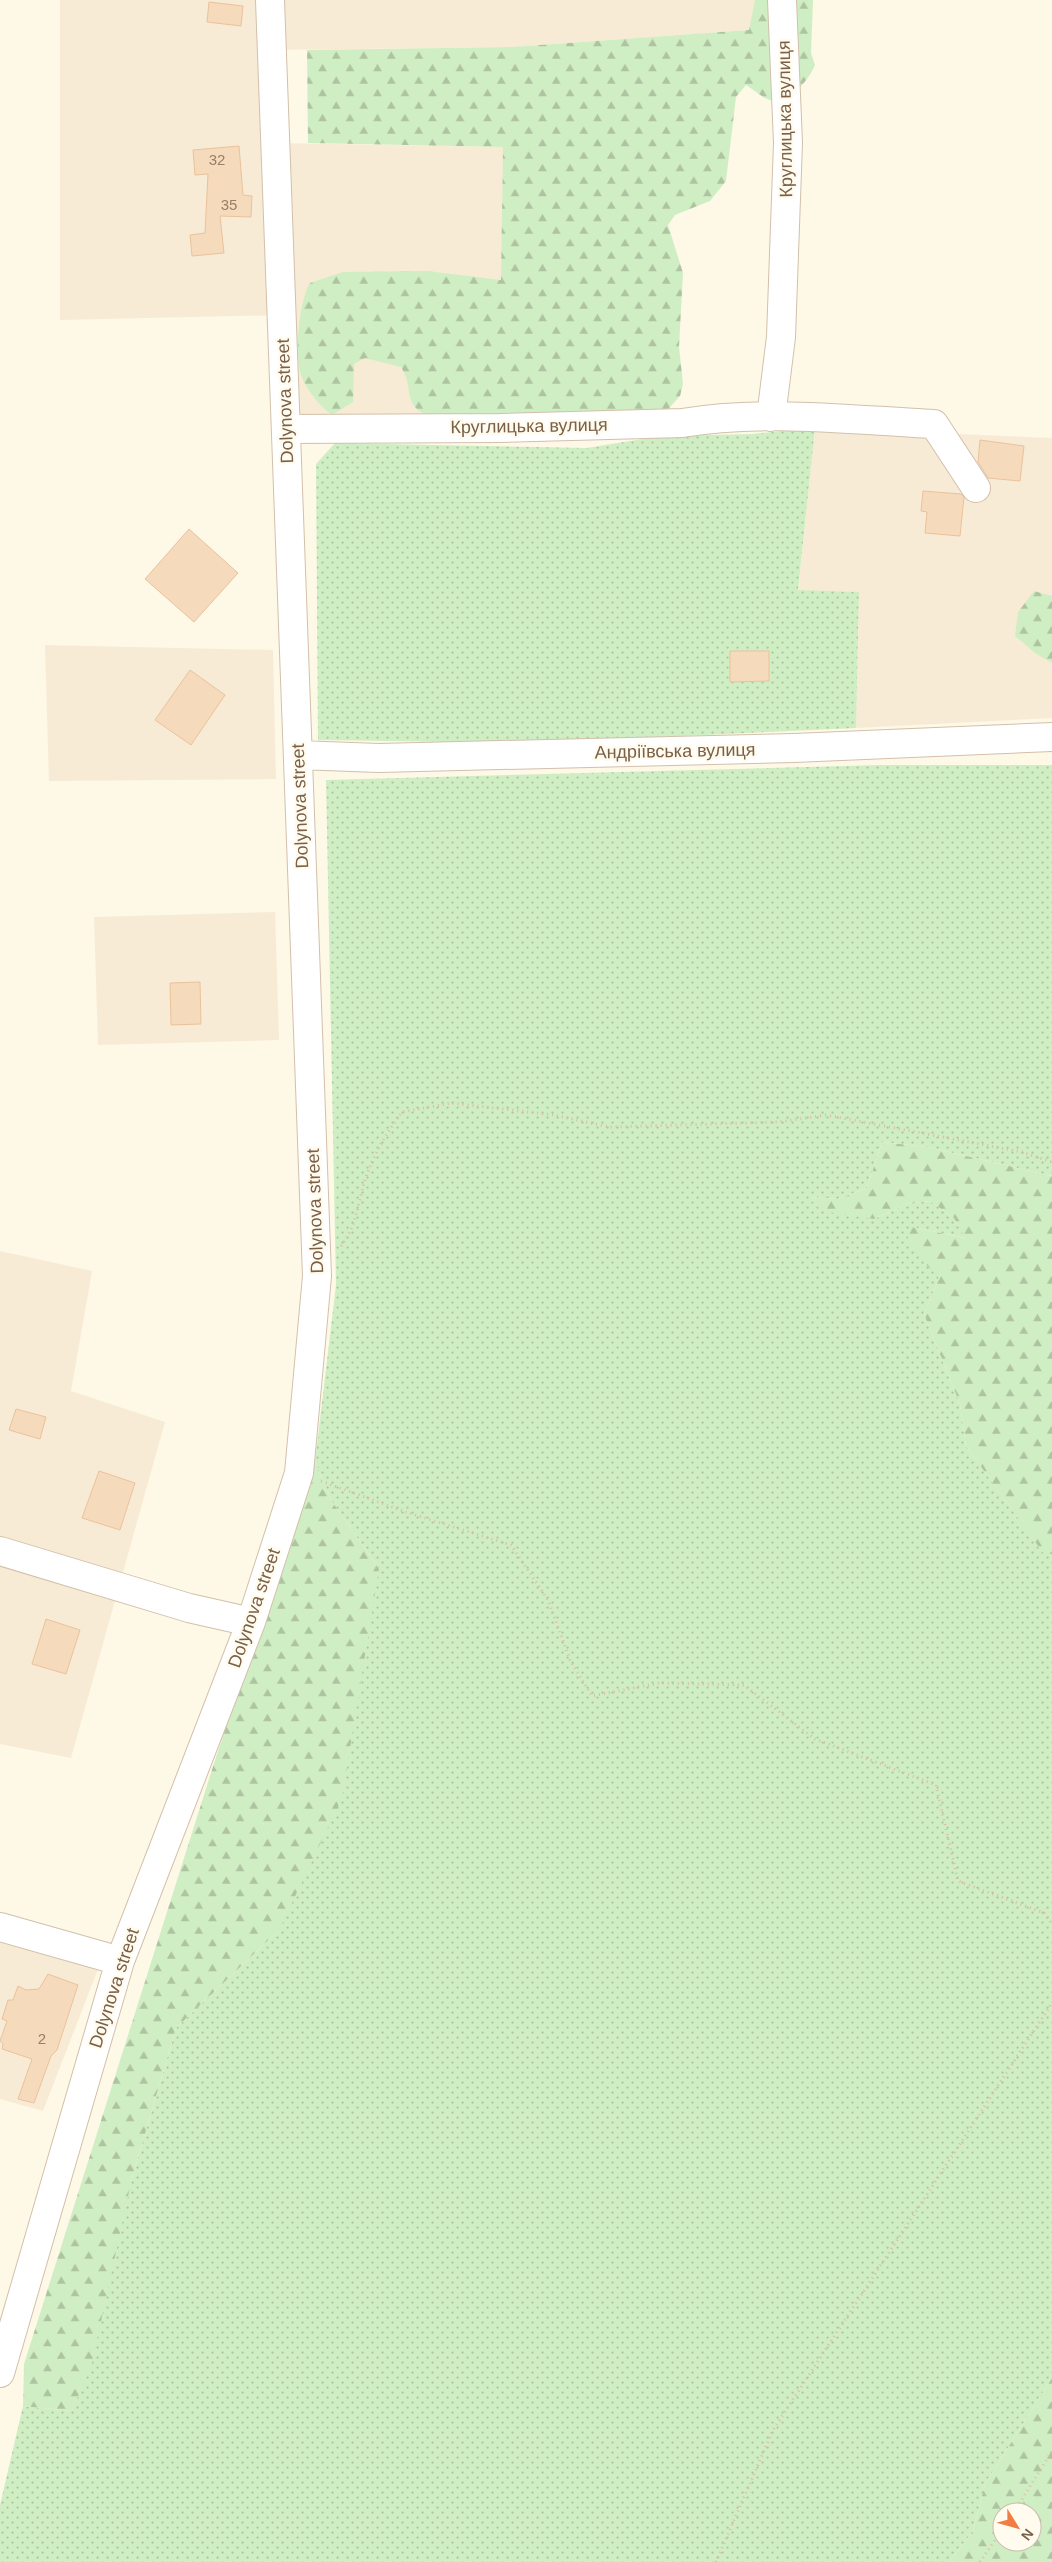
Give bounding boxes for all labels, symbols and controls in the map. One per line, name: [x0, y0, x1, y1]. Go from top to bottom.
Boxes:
street label: Круглицька вулиця: [774, 40, 796, 198]
house number: 32: [209, 151, 225, 168]
house number: 35: [221, 196, 237, 213]
street label: Dolynova street: [273, 338, 297, 464]
street label: Круглицька вулиця: [450, 415, 608, 437]
street label: Андріївська вулиця: [594, 740, 756, 762]
street label: Dolynova street: [288, 743, 312, 869]
street label: Dolynova street: [303, 1148, 327, 1274]
street label: Dolynova street: [224, 1546, 284, 1670]
street label: Dolynova street: [85, 1925, 143, 2051]
house number: 2: [38, 2030, 46, 2047]
north arrow: [992, 2502, 1042, 2552]
text: N: [1018, 2526, 1037, 2544]

